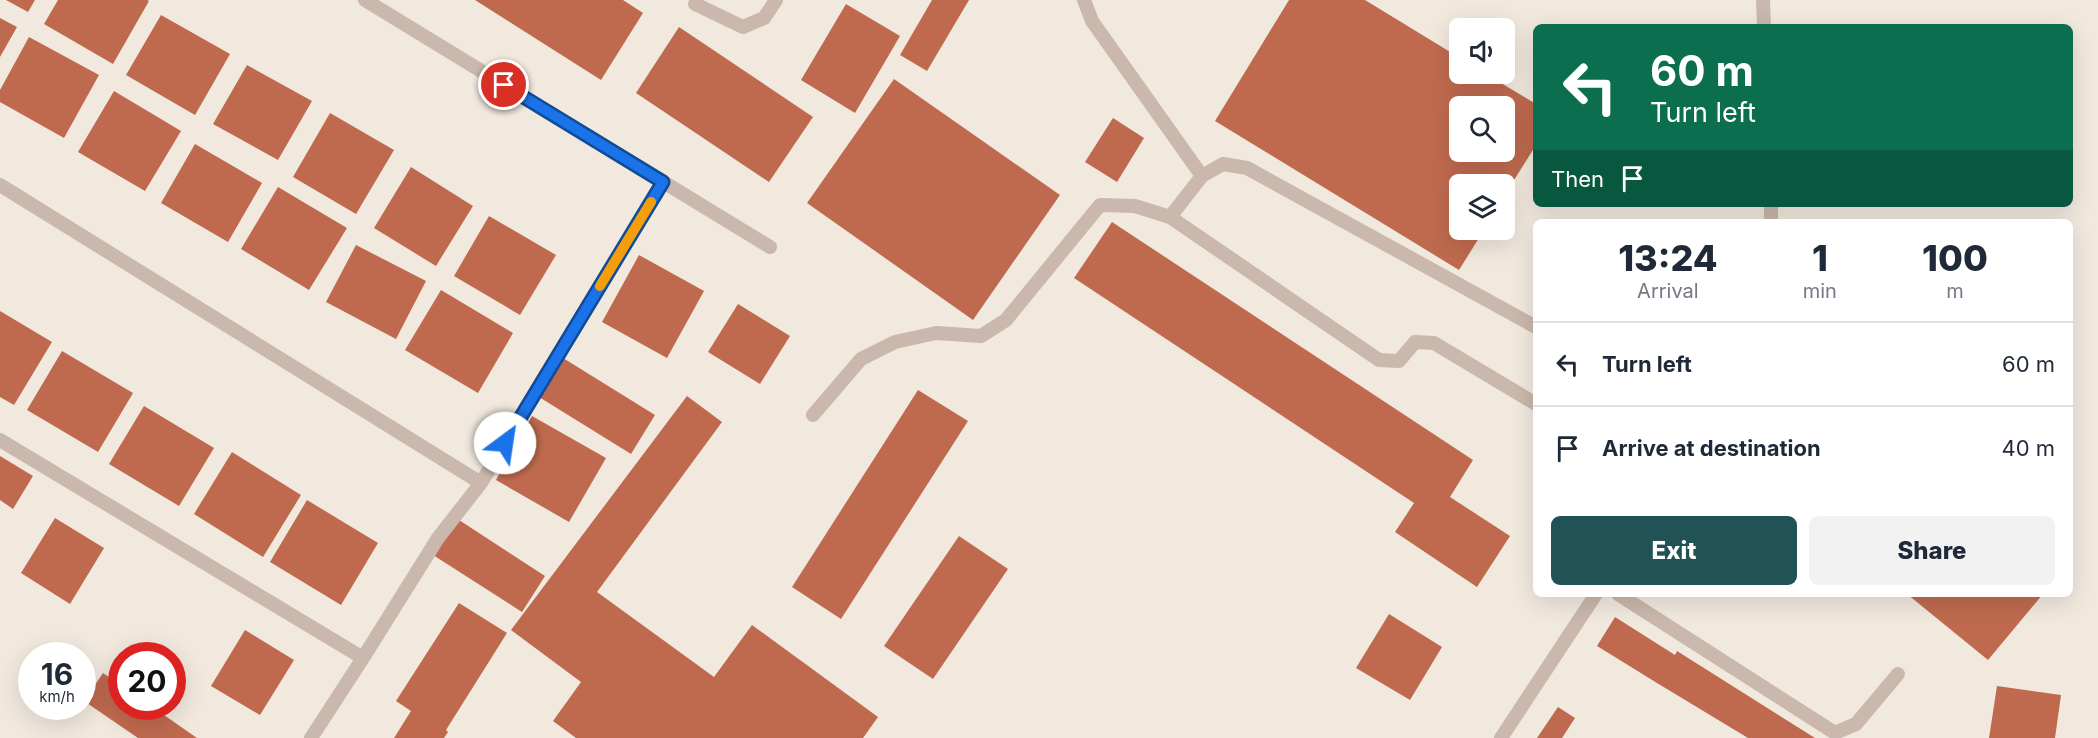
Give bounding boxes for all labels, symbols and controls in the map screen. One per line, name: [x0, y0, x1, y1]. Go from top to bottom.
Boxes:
map controls: [1449, 18, 1515, 240]
button: sound: [1449, 18, 1515, 84]
text: 60 m: [1650, 45, 1754, 96]
icon: left: [1551, 48, 1629, 126]
pin: [478, 59, 529, 110]
icon: arrive: [487, 68, 520, 101]
button: search: [1449, 96, 1515, 162]
text: Turn left: [1650, 96, 1756, 129]
icon: arrive: [1616, 162, 1649, 195]
text: Then: [1551, 166, 1604, 192]
button: layers: [1449, 174, 1515, 240]
text: 13:24: [1618, 236, 1718, 280]
text: 1: [1812, 236, 1828, 280]
text: 100: [1922, 236, 1988, 280]
text: Arrival: [1637, 279, 1699, 303]
text: min: [1803, 279, 1837, 303]
text: m: [1946, 279, 1964, 303]
icon: left: [1551, 348, 1584, 381]
text: Turn left: [1602, 351, 1692, 377]
text: 60 m: [2002, 351, 2055, 377]
position arrow: [473, 411, 537, 475]
icon: arrive: [1551, 432, 1584, 465]
text: Arrive at destination: [1602, 435, 1821, 461]
text: 40 m: [2001, 435, 2055, 461]
button: Exit: [1551, 516, 1797, 585]
button: Share: [1809, 516, 2055, 585]
speed limit sign: 20: [108, 642, 186, 720]
text: 16: [41, 656, 73, 692]
text: km/h: [39, 687, 75, 706]

